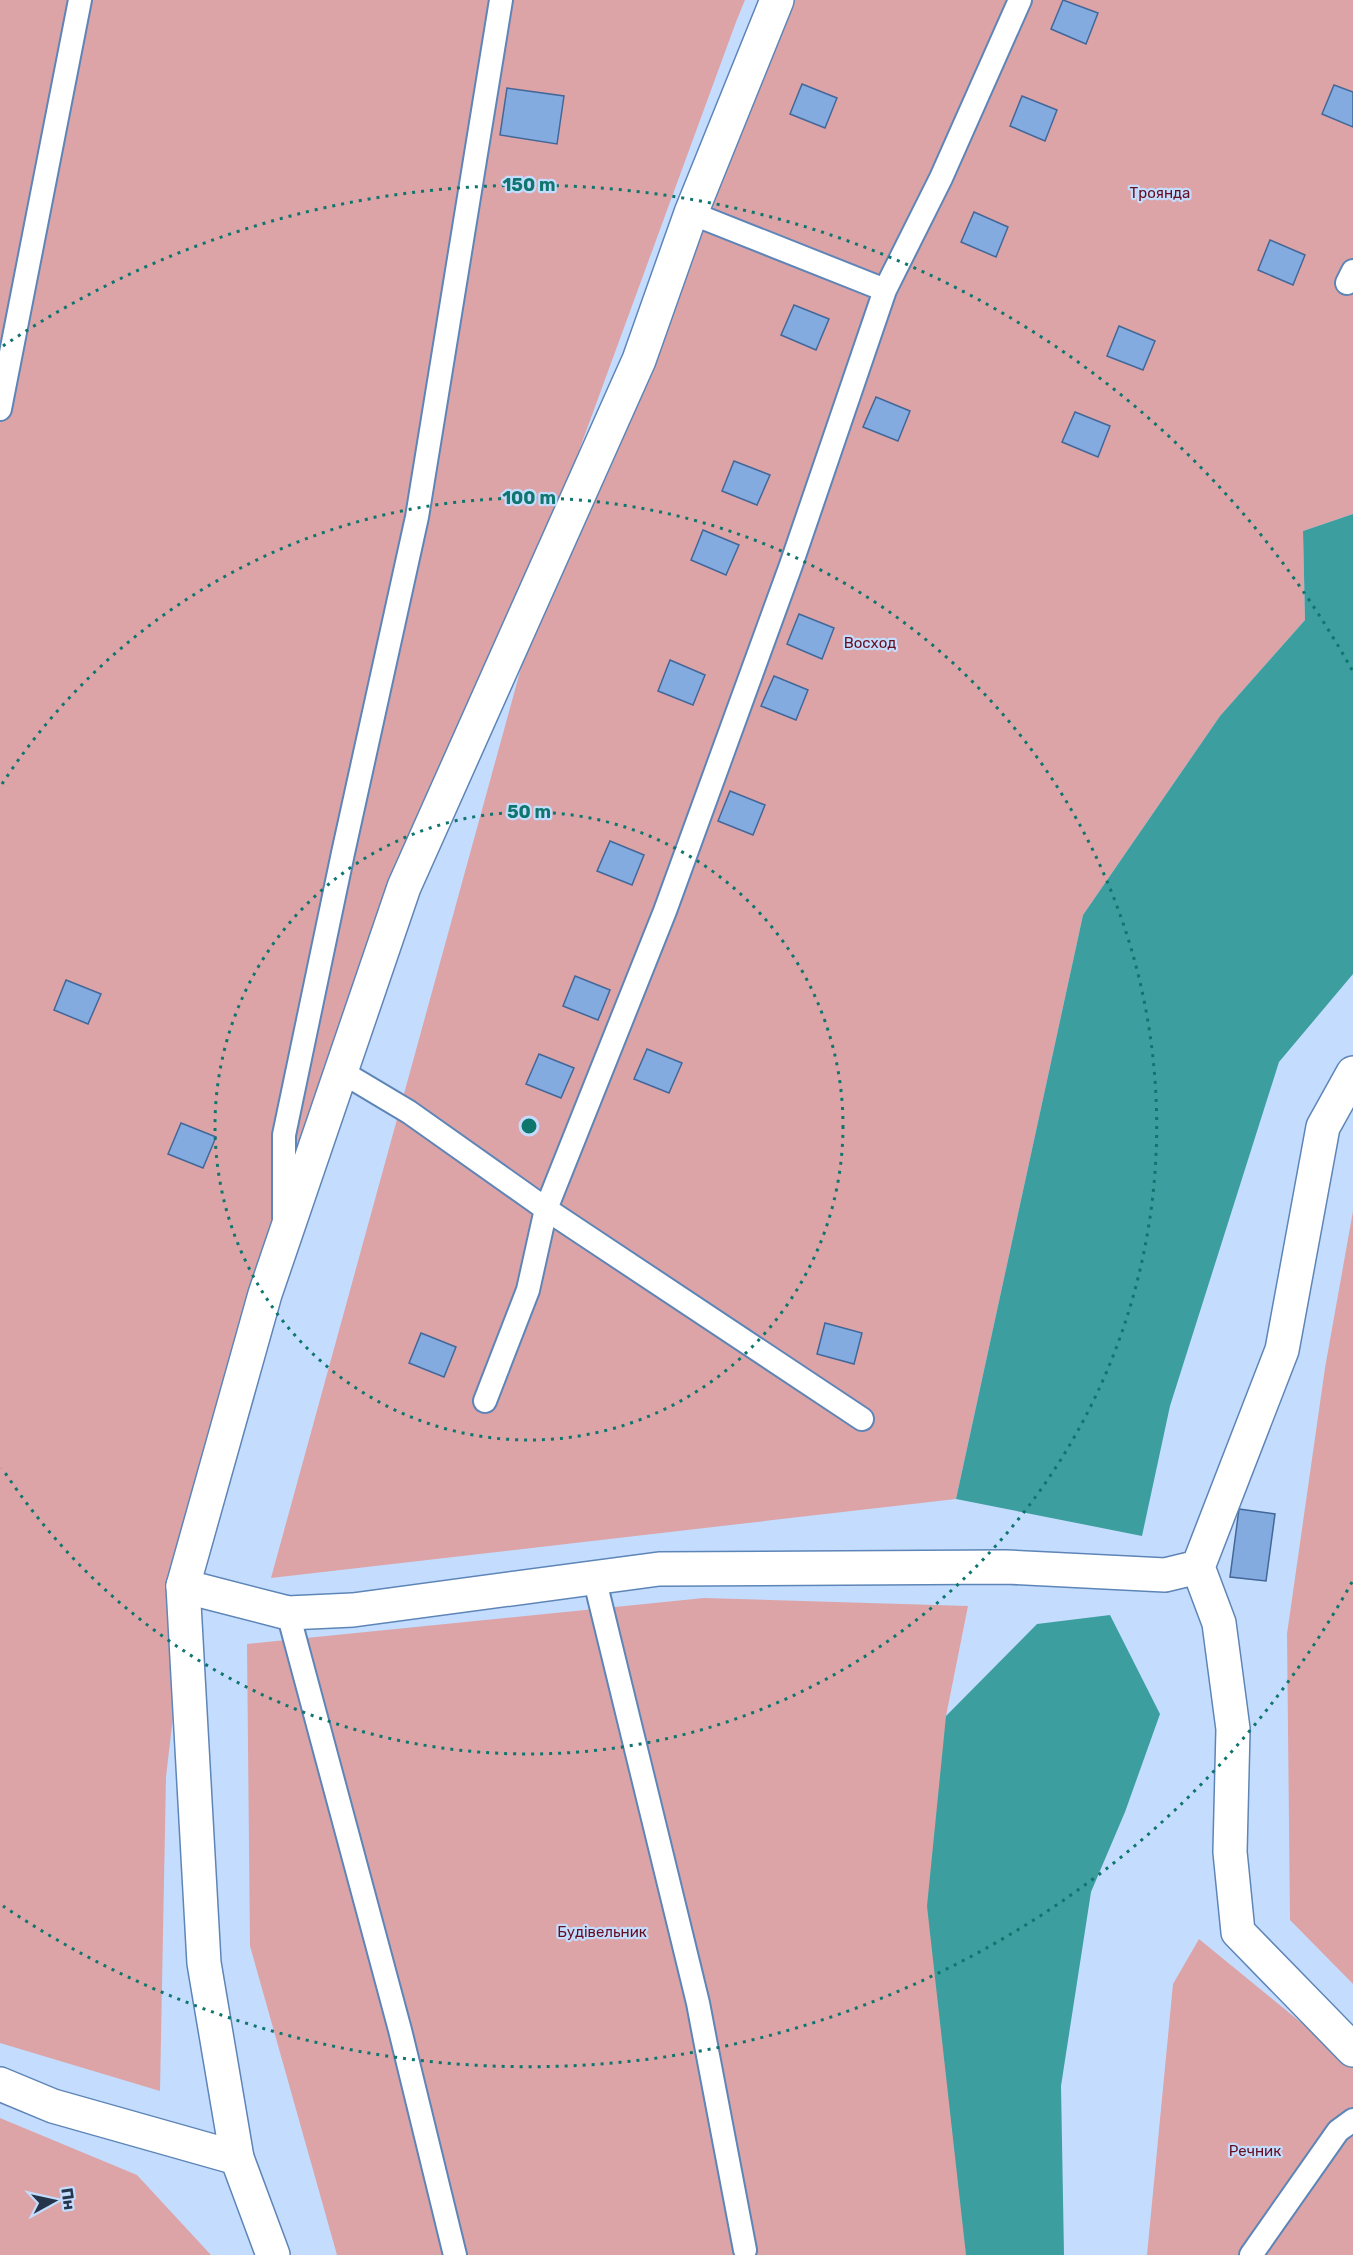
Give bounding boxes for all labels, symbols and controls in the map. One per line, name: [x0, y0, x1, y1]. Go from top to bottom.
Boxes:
text: 150 m: [502, 174, 556, 196]
park label: Троянда: [1130, 184, 1190, 202]
text: 100 m: [502, 487, 556, 509]
park label: Восход: [844, 634, 896, 652]
text: 50 m: [507, 801, 551, 823]
centre of rings: [519, 1116, 539, 1136]
park label: Будівельник: [557, 1923, 647, 1941]
park label: Речник: [1229, 2142, 1281, 2160]
north arrow: [24, 2171, 84, 2231]
text: Пн: [57, 2187, 79, 2211]

